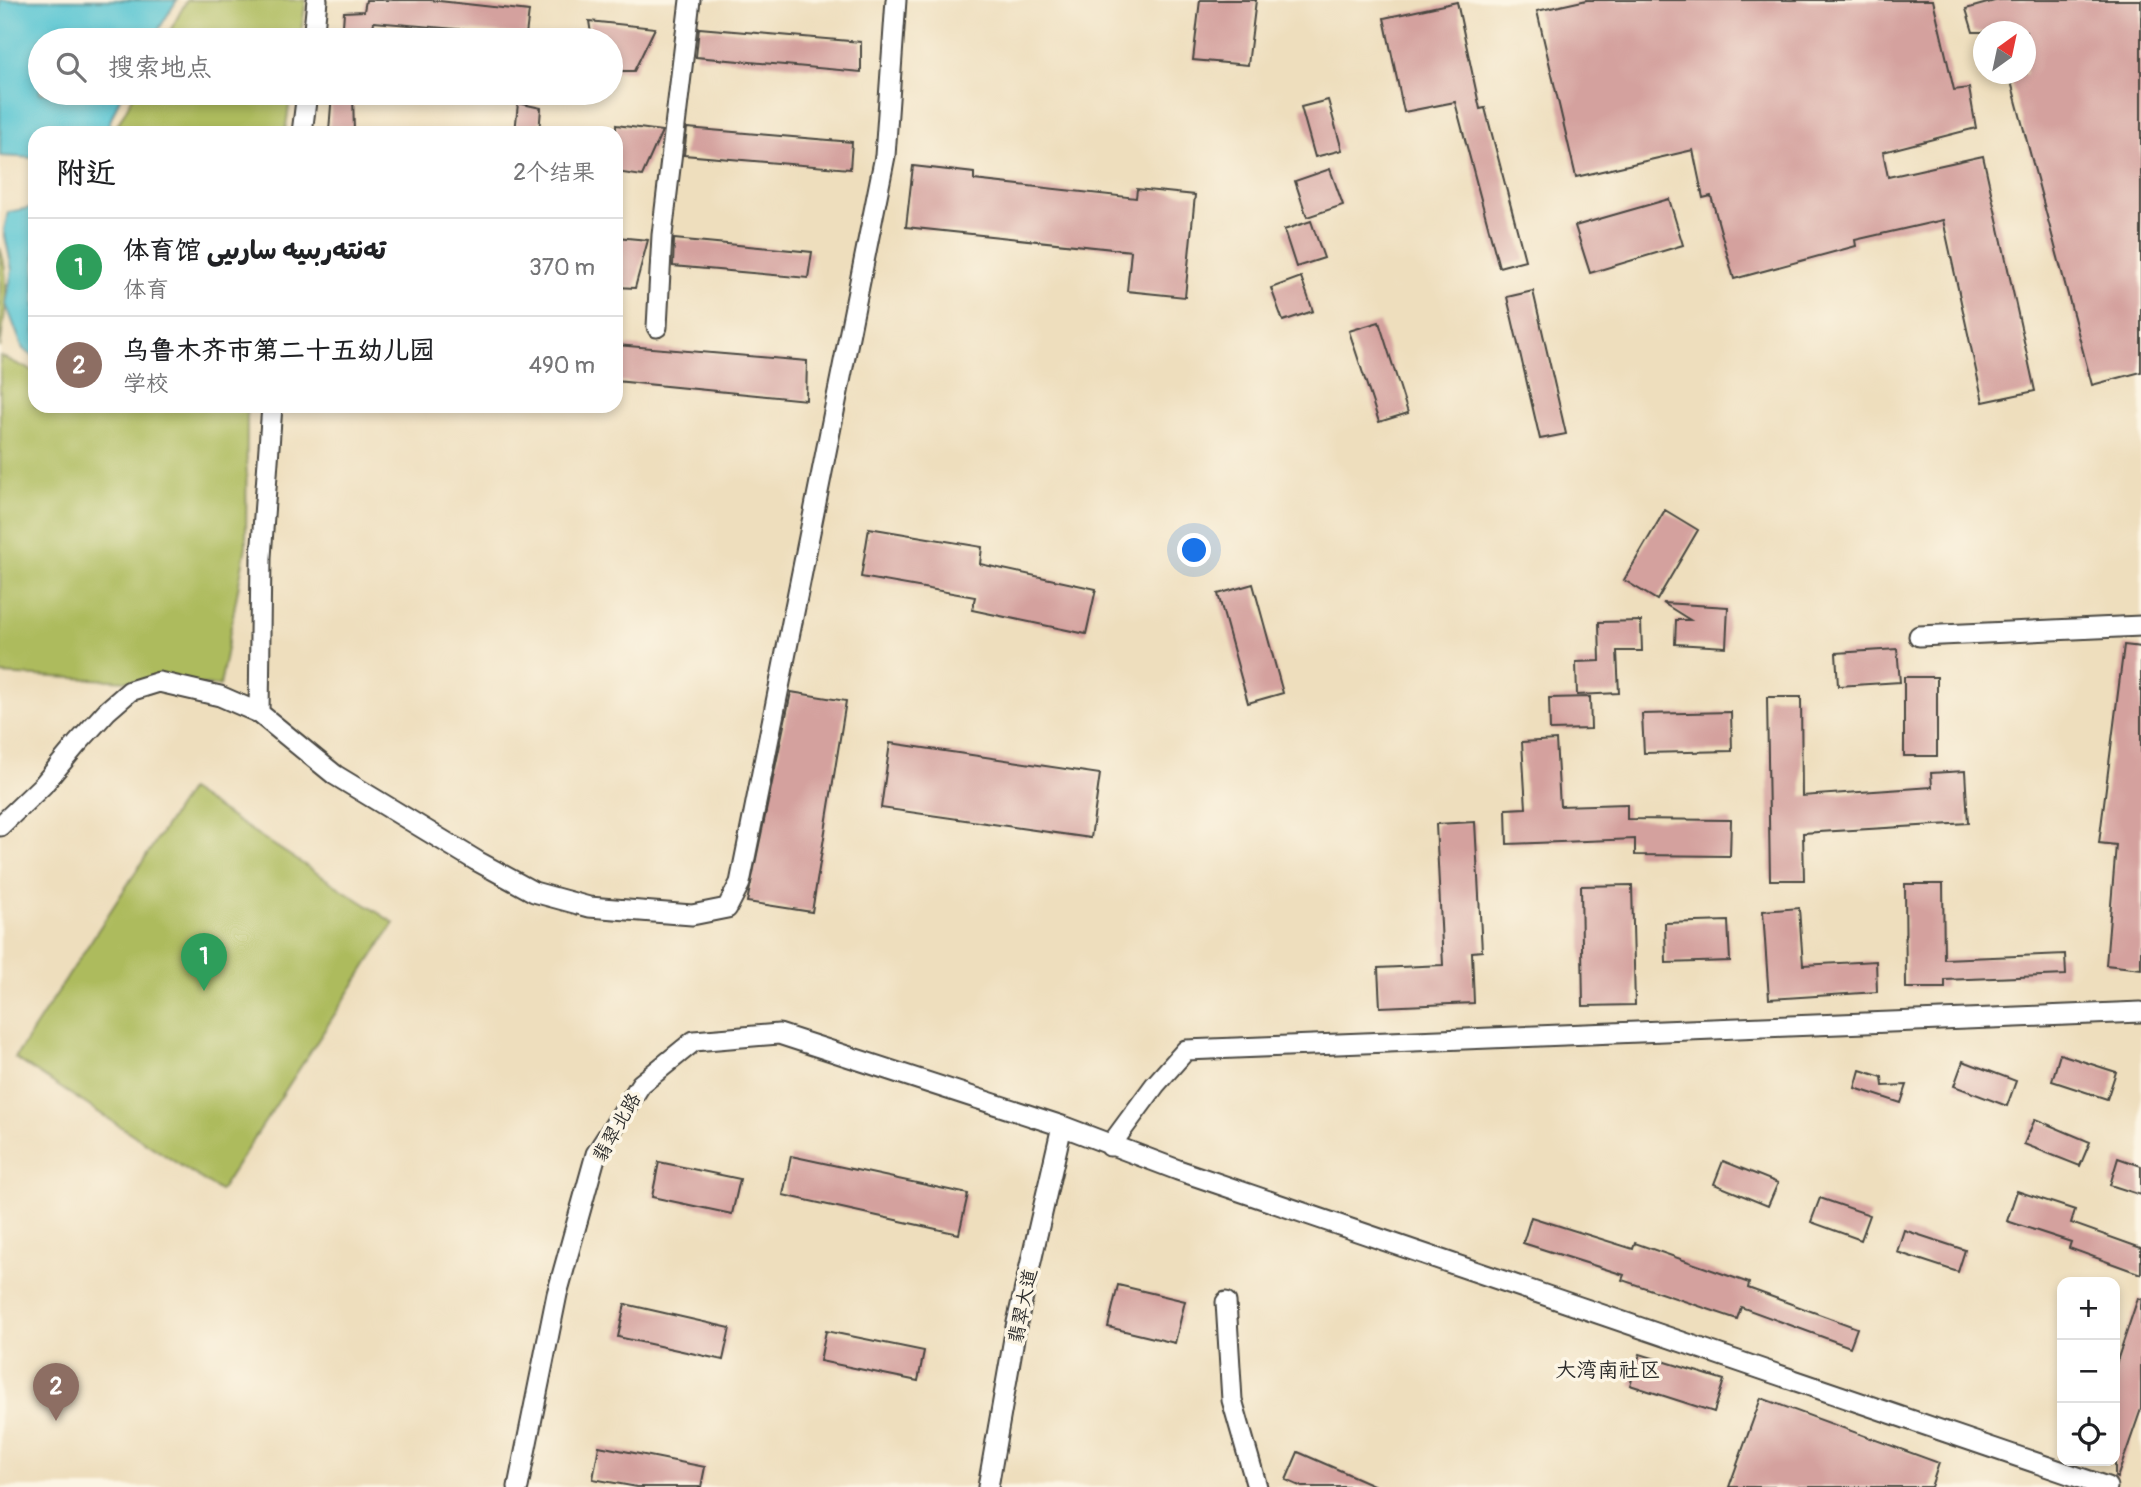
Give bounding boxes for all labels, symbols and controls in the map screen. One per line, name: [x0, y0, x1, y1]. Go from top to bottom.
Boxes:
north arrow: [1973, 21, 2036, 84]
search box: [28, 28, 623, 105]
icon: search: [52, 48, 90, 86]
text: 搜索地点: [108, 52, 212, 84]
text: 附近: [56, 155, 116, 192]
text: 2个结果: [513, 158, 595, 187]
text: 体育馆 تەنتەربىيە سارىيى: [123, 235, 386, 267]
text: 1: [75, 253, 84, 282]
text: 370 m: [529, 253, 595, 282]
text: 体育: [123, 275, 169, 304]
text: 乌鲁木齐市第二十五幼儿园: [123, 335, 435, 367]
text: 2: [73, 351, 85, 380]
text: 490 m: [529, 351, 595, 380]
text: 学校: [123, 369, 169, 398]
your location: [1177, 533, 1211, 567]
pin: 1: [181, 933, 227, 991]
street label: 翡翠北路: [587, 1089, 646, 1166]
street label: 翡翠大道: [1003, 1267, 1043, 1346]
map controls: [2057, 1277, 2120, 1466]
button: +: [2057, 1277, 2120, 1340]
button: −: [2057, 1340, 2120, 1403]
district label: 大湾南社区: [1556, 1357, 1661, 1384]
pin: 2: [33, 1363, 79, 1421]
button: locate: [2057, 1403, 2120, 1466]

